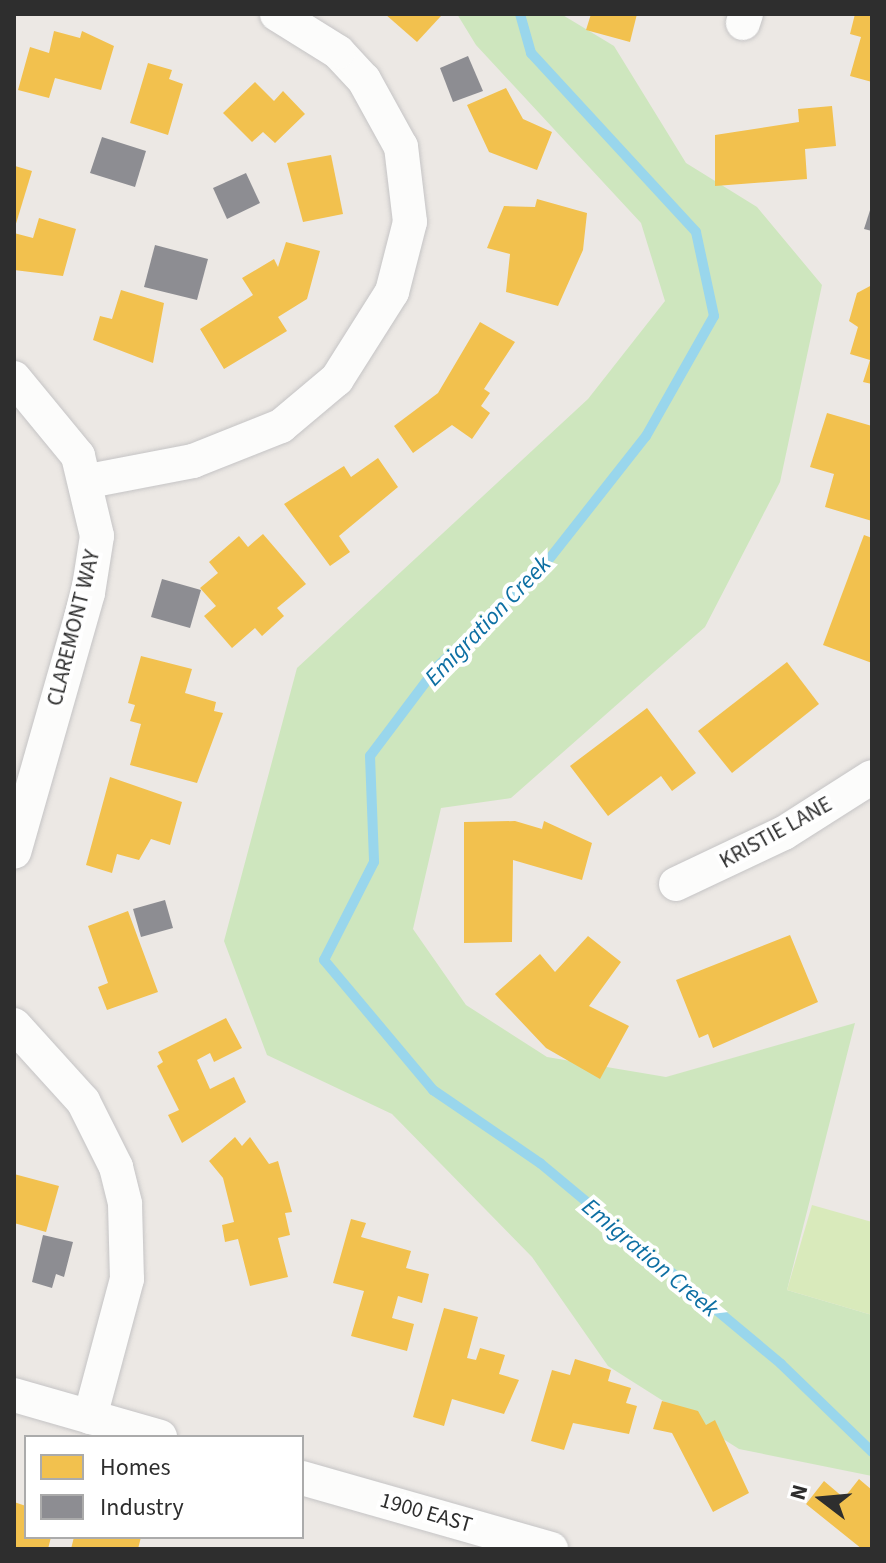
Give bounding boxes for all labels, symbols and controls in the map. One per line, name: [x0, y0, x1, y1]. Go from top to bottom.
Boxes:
street label: CLAREMONT WAY: [42, 547, 106, 709]
water label: Emigration Creek: [419, 550, 557, 692]
street label: KRISTIE LANE: [715, 791, 837, 875]
water label: Emigration Creek: [576, 1193, 724, 1323]
legend: [24, 1435, 304, 1539]
text: Homes: [100, 1450, 171, 1485]
north arrow: [782, 1459, 862, 1539]
text: N: [782, 1481, 816, 1504]
street label: 1900 EAST: [377, 1487, 475, 1539]
text: Industry: [100, 1490, 184, 1525]

